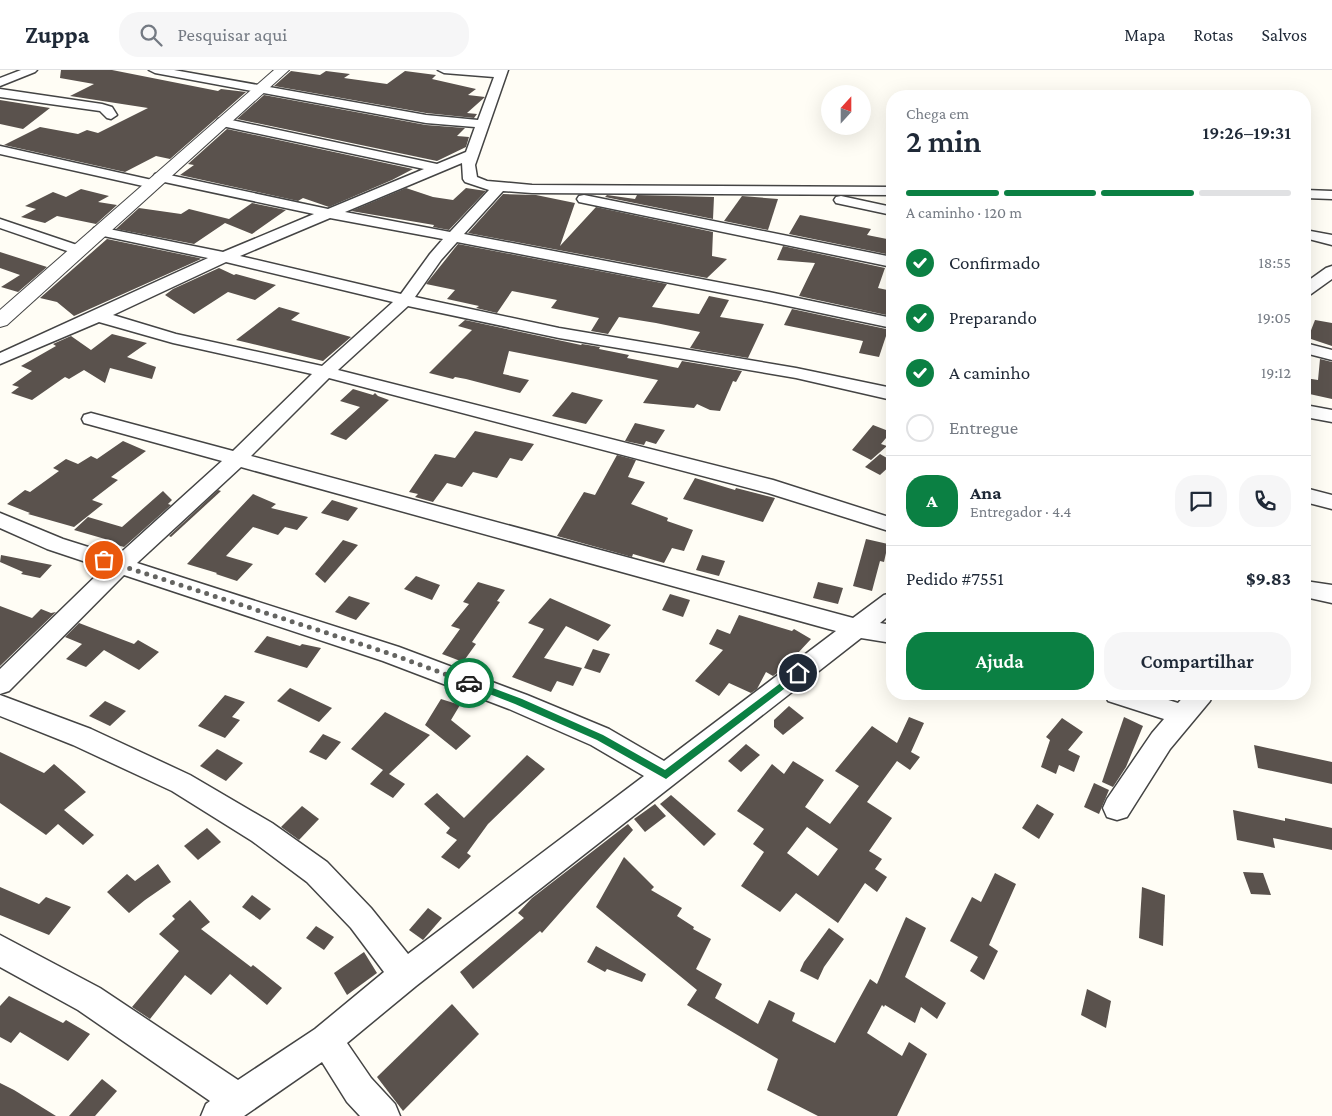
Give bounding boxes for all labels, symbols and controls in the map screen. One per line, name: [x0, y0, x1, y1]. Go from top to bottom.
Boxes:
search box: [119, 12, 469, 57]
text: Zuppa: [25, 21, 89, 48]
icon: search: [137, 21, 165, 49]
text: Pesquisar aqui: [177, 24, 287, 45]
text: Mapa: [1124, 25, 1165, 45]
text: Rotas: [1193, 25, 1233, 45]
text: Salvos: [1261, 25, 1307, 45]
north arrow: [821, 85, 871, 135]
map controls: [821, 85, 871, 135]
text: Chega em: [906, 105, 969, 122]
text: 19:26–19:31: [1203, 122, 1291, 143]
text: 2 min: [906, 123, 981, 159]
text: A caminho · 120 m: [906, 204, 1022, 221]
icon: check: [906, 249, 934, 277]
text: Confirmado: [949, 252, 1040, 273]
text: 18:55: [1258, 254, 1291, 271]
icon: check: [906, 304, 934, 332]
text: Preparando: [949, 307, 1037, 328]
text: 19:05: [1257, 309, 1291, 326]
icon: check: [906, 359, 934, 387]
text: A caminho: [949, 362, 1030, 383]
text: 19:12: [1261, 364, 1291, 381]
text: Entregue: [949, 417, 1018, 438]
button: chat: [1175, 475, 1227, 527]
button: phone: [1239, 475, 1291, 527]
text: Ana: [970, 482, 1001, 503]
text: A: [926, 490, 938, 511]
text: Entregador · 4.4: [970, 503, 1072, 520]
pin: [83, 539, 125, 581]
icon: bag: [90, 546, 118, 574]
text: Pedido #7551: [906, 568, 1004, 589]
text: $9.83: [1246, 568, 1291, 589]
button: Ajuda: [906, 632, 1094, 690]
button: Compartilhar: [1104, 632, 1291, 690]
pin: [777, 652, 819, 694]
courier: [444, 658, 494, 708]
icon: home: [784, 659, 812, 687]
icon: car: [455, 669, 483, 697]

